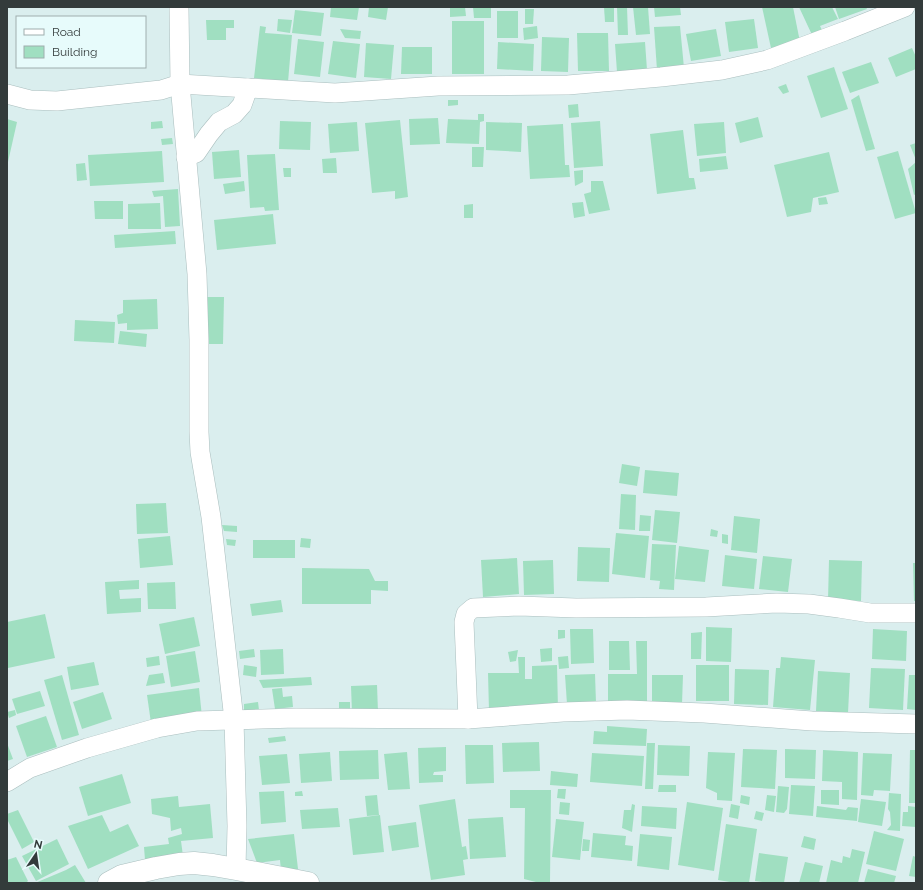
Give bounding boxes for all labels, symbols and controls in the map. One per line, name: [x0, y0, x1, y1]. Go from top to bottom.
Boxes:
legend: [16, 16, 146, 68]
text: Road: [52, 25, 81, 39]
text: Building: [52, 45, 98, 59]
north arrow: [16, 834, 56, 874]
text: N: [33, 837, 44, 852]

